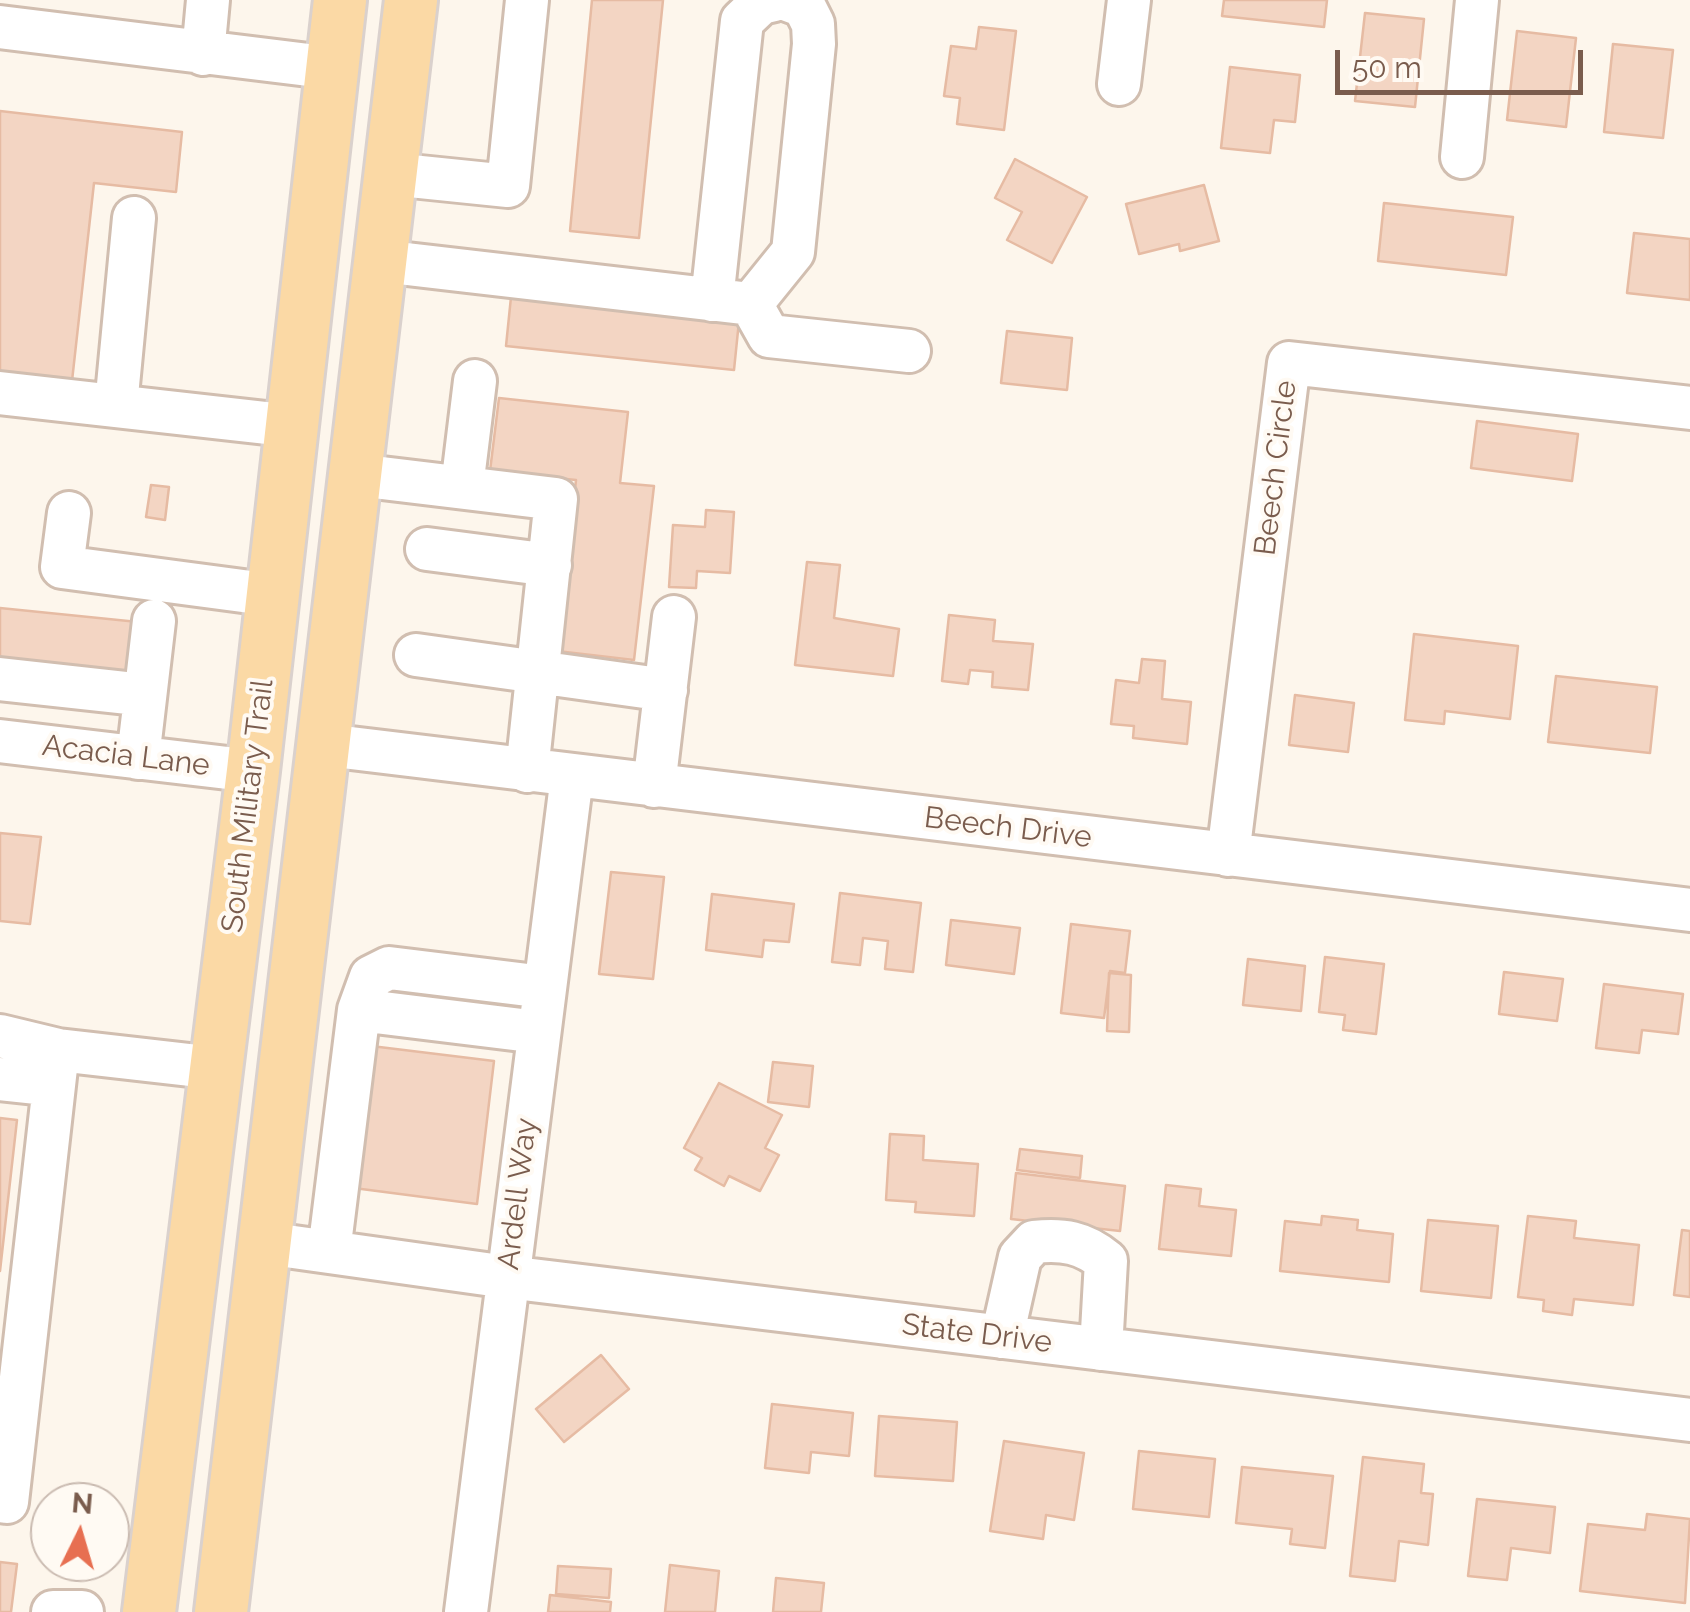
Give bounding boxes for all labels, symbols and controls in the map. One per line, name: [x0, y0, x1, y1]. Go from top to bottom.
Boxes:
scale bar: [1340, 30, 1588, 92]
text: 50 m: [1352, 50, 1422, 85]
street label: Beech Circle: [1247, 378, 1305, 558]
street label: South Military Trail: [215, 677, 281, 935]
street label: Acacia Lane: [40, 728, 212, 784]
street label: Beech Drive: [922, 800, 1094, 856]
street label: Ardell Way: [491, 1116, 545, 1272]
street label: State Drive: [900, 1307, 1054, 1361]
north arrow: [30, 1482, 130, 1582]
text: N: [70, 1486, 95, 1521]

